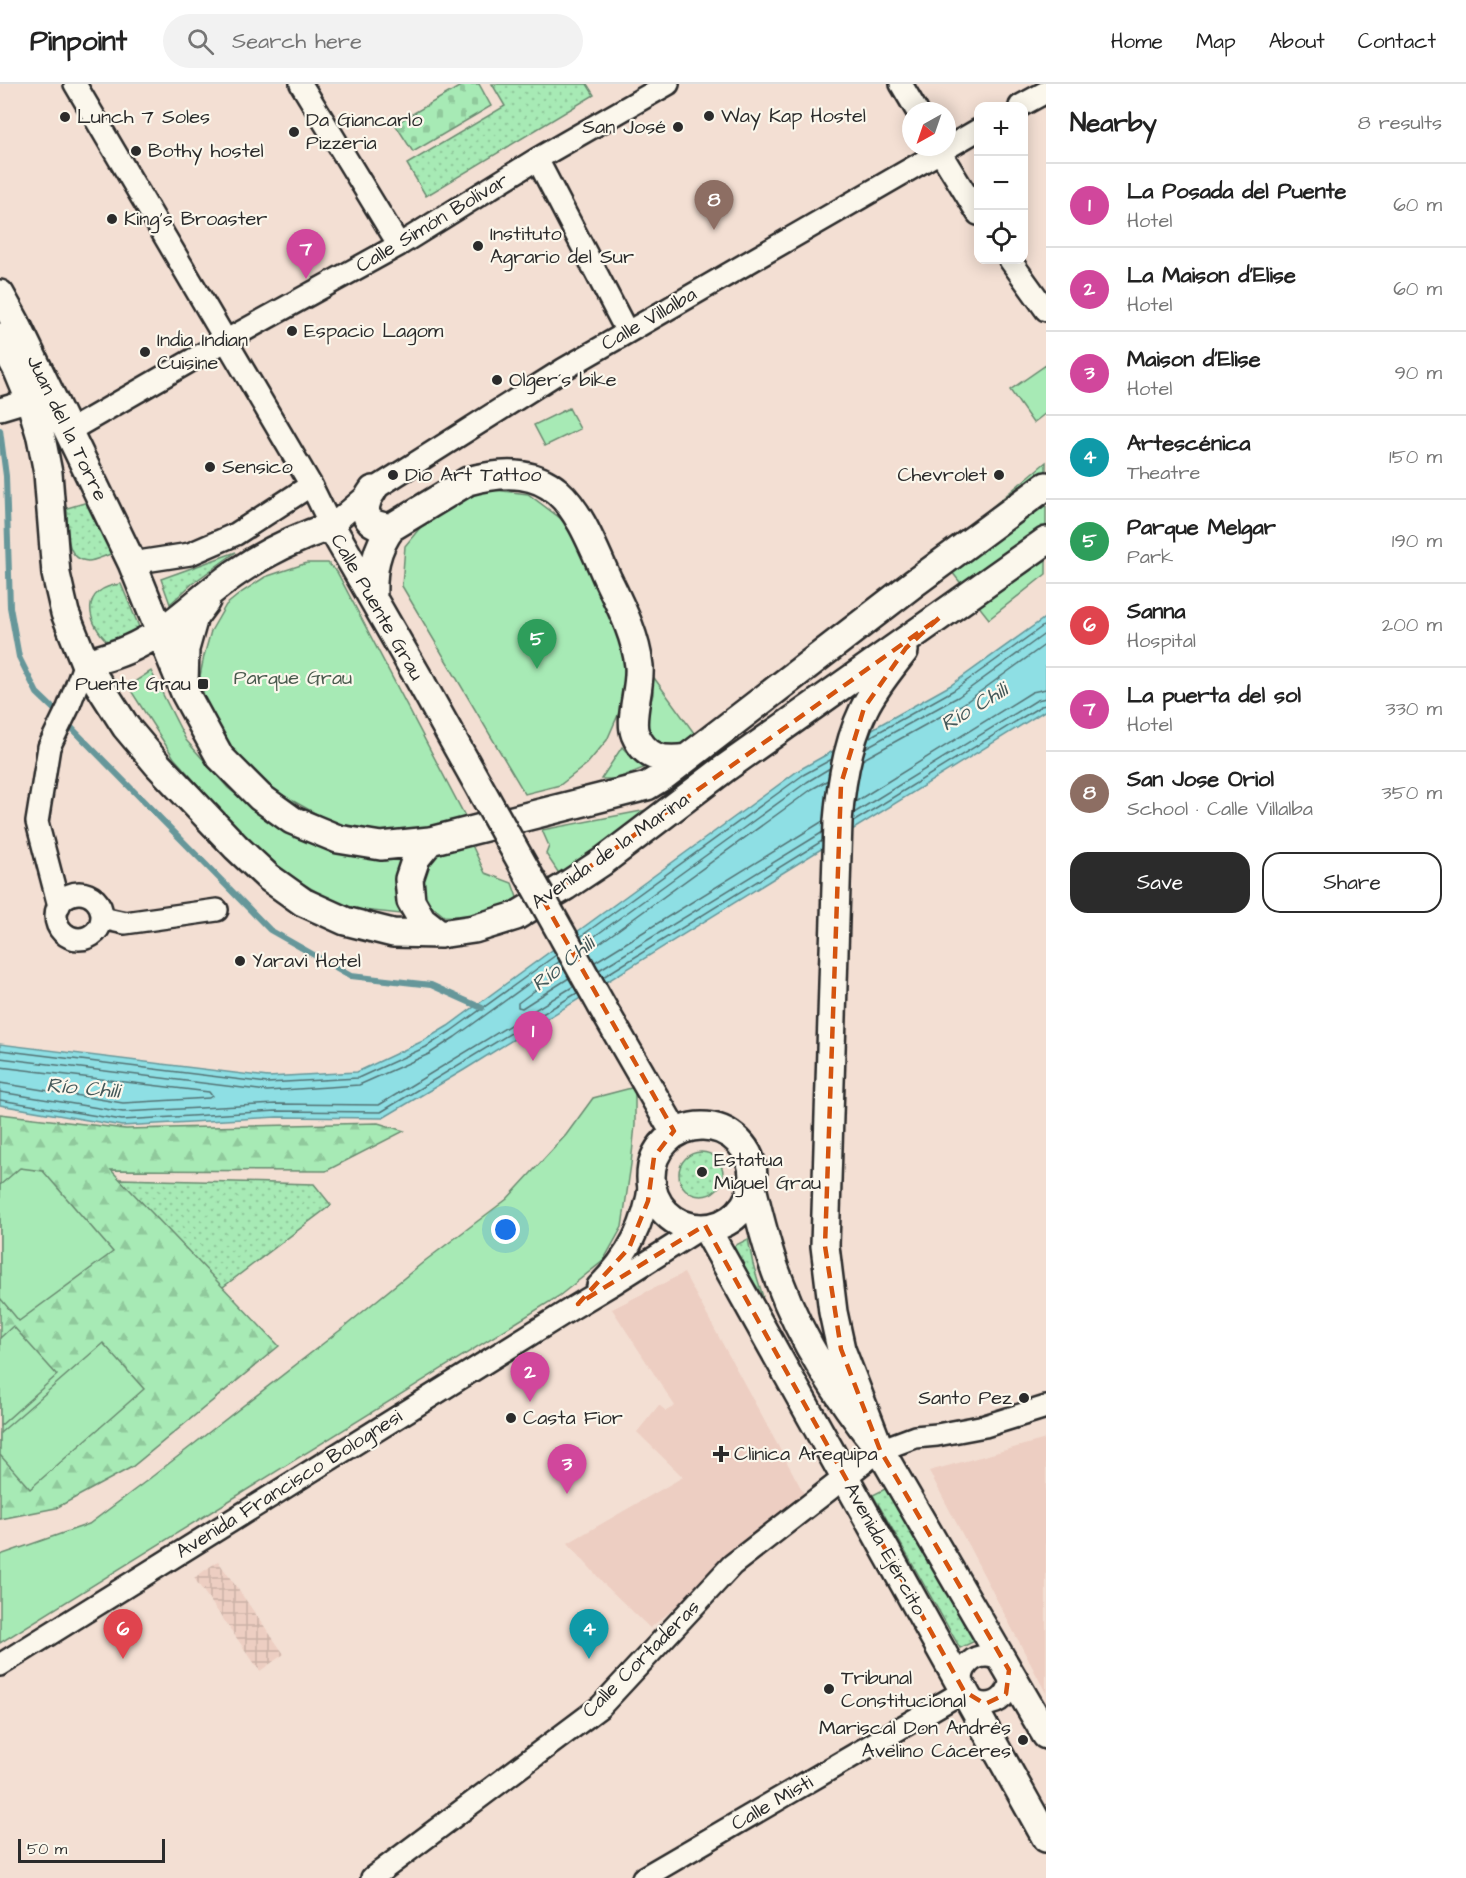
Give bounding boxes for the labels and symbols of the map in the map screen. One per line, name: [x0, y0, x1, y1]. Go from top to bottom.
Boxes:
place label: Way Kap Hostel: [721, 102, 866, 131]
north arrow: [902, 102, 956, 156]
place label: Lunch 7 Soles: [77, 103, 210, 131]
place label: Da Giancarlo Pizzeria: [306, 106, 422, 157]
marker: Way Kap Hostel: [702, 109, 716, 123]
marker: Lunch 7 Soles: [58, 110, 72, 124]
place label: San José: [582, 113, 666, 141]
marker: San José: [671, 120, 685, 134]
marker: Da Giancarlo Pizzeria: [287, 125, 301, 139]
place label: Bothy hostel: [148, 137, 264, 166]
marker: Bothy hostel: [129, 144, 143, 158]
street label: Calle Simón Bolívar: [350, 166, 514, 280]
pin: 8: [694, 180, 734, 230]
place label: King's Broaster: [124, 205, 267, 234]
marker: King's Broaster: [105, 212, 119, 226]
place label: Instituto Agrario del Sur: [490, 220, 634, 272]
pin: 7: [286, 230, 326, 279]
marker: Instituto Agrario del Sur: [471, 239, 485, 253]
street label: Calle Villalba: [596, 280, 702, 358]
place label: Espacio Lagom: [304, 317, 444, 346]
marker: Espacio Lagom: [285, 324, 299, 338]
place label: India Indian Cuisine: [157, 326, 248, 377]
marker: India Indian Cuisine: [138, 345, 152, 359]
street label: Juan del la Torre: [20, 350, 115, 506]
place label: Olger´s bike: [509, 366, 617, 395]
marker: Olger´s bike: [490, 373, 504, 387]
place label: Sensico: [222, 453, 293, 481]
marker: Sensico: [203, 460, 217, 474]
place label: Dio Art Tattoo: [405, 461, 542, 489]
place label: Chevrolet: [897, 461, 987, 489]
marker: Dio Art Tattoo: [386, 468, 400, 482]
marker: Chevrolet: [992, 468, 1006, 482]
street label: Calle Puente Grau: [324, 528, 430, 686]
pin: 5: [518, 620, 556, 669]
park label: Parque Grau: [234, 664, 352, 692]
place label: Puente Grau: [75, 670, 191, 698]
water label: Río Chili: [935, 674, 1015, 738]
marker: Puente Grau: [196, 677, 210, 691]
street label: Avenida de la Marina: [525, 786, 695, 916]
water label: Río Chili: [525, 928, 603, 998]
place label: Yaravi Hotel: [252, 947, 361, 975]
marker: Yaravi Hotel: [233, 954, 247, 968]
pin: 1: [514, 1012, 552, 1061]
water label: Río Chili: [45, 1070, 124, 1106]
place label: Estatua Miguel Grau: [714, 1146, 821, 1198]
marker: Estatua Miguel Grau: [695, 1165, 709, 1179]
your location: [491, 1215, 520, 1244]
pin: 2: [510, 1352, 550, 1402]
place label: Santo Pez: [918, 1384, 1012, 1412]
marker: Santo Pez: [1017, 1391, 1031, 1405]
street label: Avenida Francisco Bolognesi: [170, 1403, 408, 1566]
place label: Casta Fior: [523, 1404, 623, 1432]
marker: Casta Fior: [504, 1411, 518, 1425]
place label: Clinica Arequipa: [734, 1440, 878, 1468]
pin: 3: [548, 1444, 586, 1494]
marker: Clinica Arequipa: [712, 1445, 730, 1463]
street label: Avenida Ejército: [837, 1478, 933, 1620]
street label: Calle Cortaderas: [576, 1594, 706, 1724]
pin: 6: [104, 1610, 142, 1659]
pin: 4: [570, 1610, 608, 1659]
place label: Tribunal Constitucional: [841, 1664, 966, 1715]
marker: Tribunal Constitucional: [822, 1682, 836, 1696]
place label: Mariscal Don Andrés Avelino Cáceres: [819, 1714, 1011, 1765]
marker: Mariscal Don Andrés Avelino Cáceres: [1016, 1733, 1030, 1747]
street label: Calle Misti: [726, 1768, 818, 1838]
scale bar: [18, 1836, 165, 1864]

